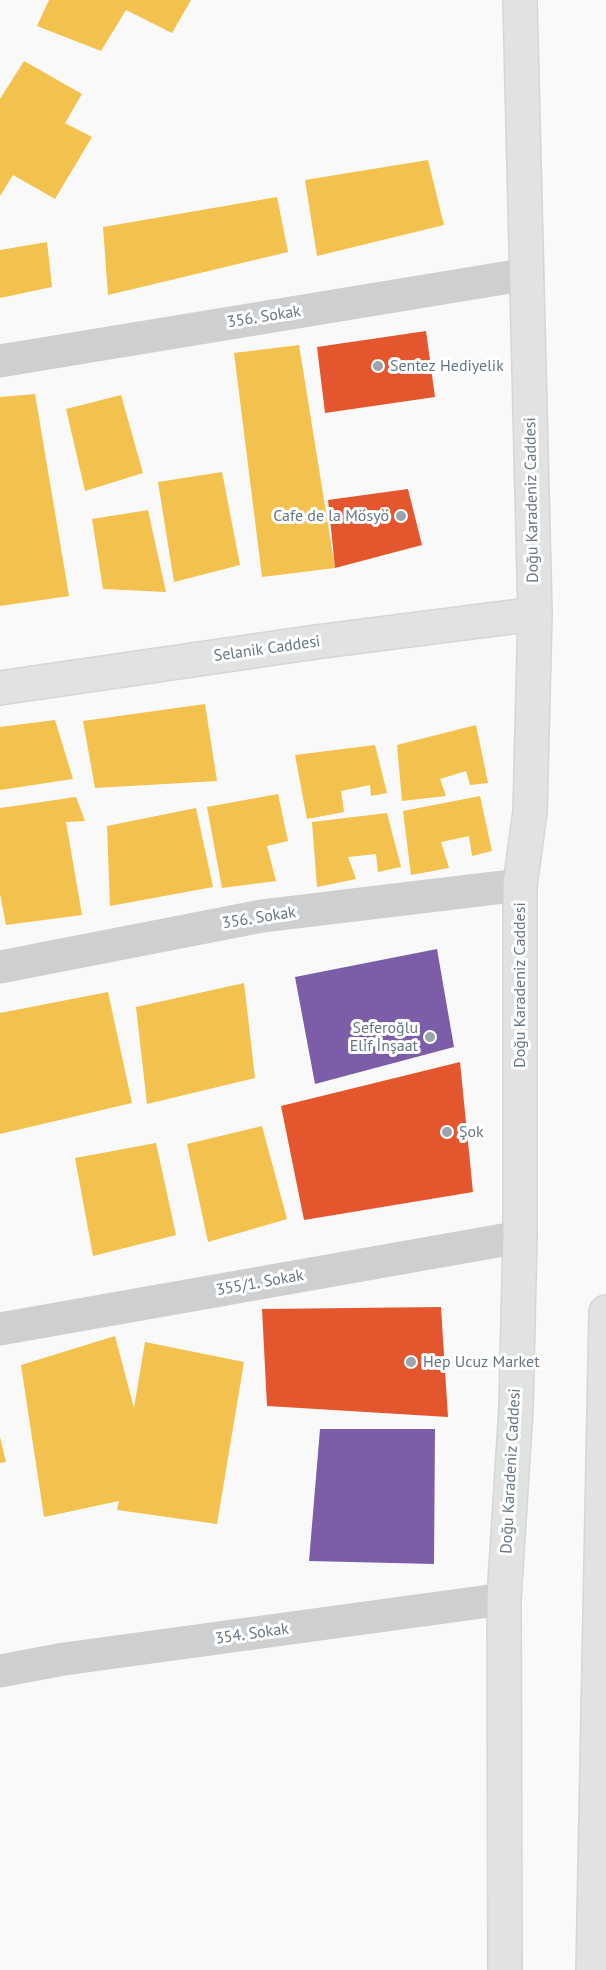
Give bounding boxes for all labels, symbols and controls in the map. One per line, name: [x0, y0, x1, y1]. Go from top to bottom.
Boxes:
street label: 356. Sokak: [226, 302, 302, 332]
place label: Sentez Hediyelik: [390, 356, 504, 376]
marker: Sentez Hediyelik: [371, 359, 385, 373]
street label: Doğu Karadeniz Caddesi: [521, 417, 543, 583]
place label: Cafe de la Mösyö: [273, 506, 389, 526]
marker: Cafe de la Mösyö: [394, 509, 408, 523]
street label: Selanik Caddesi: [212, 632, 322, 666]
street label: Doğu Karadeniz Caddesi: [510, 902, 530, 1068]
street label: 356. Sokak: [221, 903, 297, 933]
place label: Seferoğlu Elif İnşaat: [350, 1018, 418, 1056]
marker: Seferoğlu Elif İnşaat: [423, 1030, 437, 1044]
place label: Şok: [459, 1122, 484, 1142]
marker: Şok: [440, 1125, 454, 1139]
street label: 355/1. Sokak: [215, 1266, 305, 1300]
place label: Hep Ucuz Market: [423, 1352, 540, 1372]
marker: Hep Ucuz Market: [404, 1355, 418, 1369]
street label: Doğu Karadeniz Caddesi: [497, 1388, 525, 1554]
street label: 354. Sokak: [214, 1619, 290, 1649]

